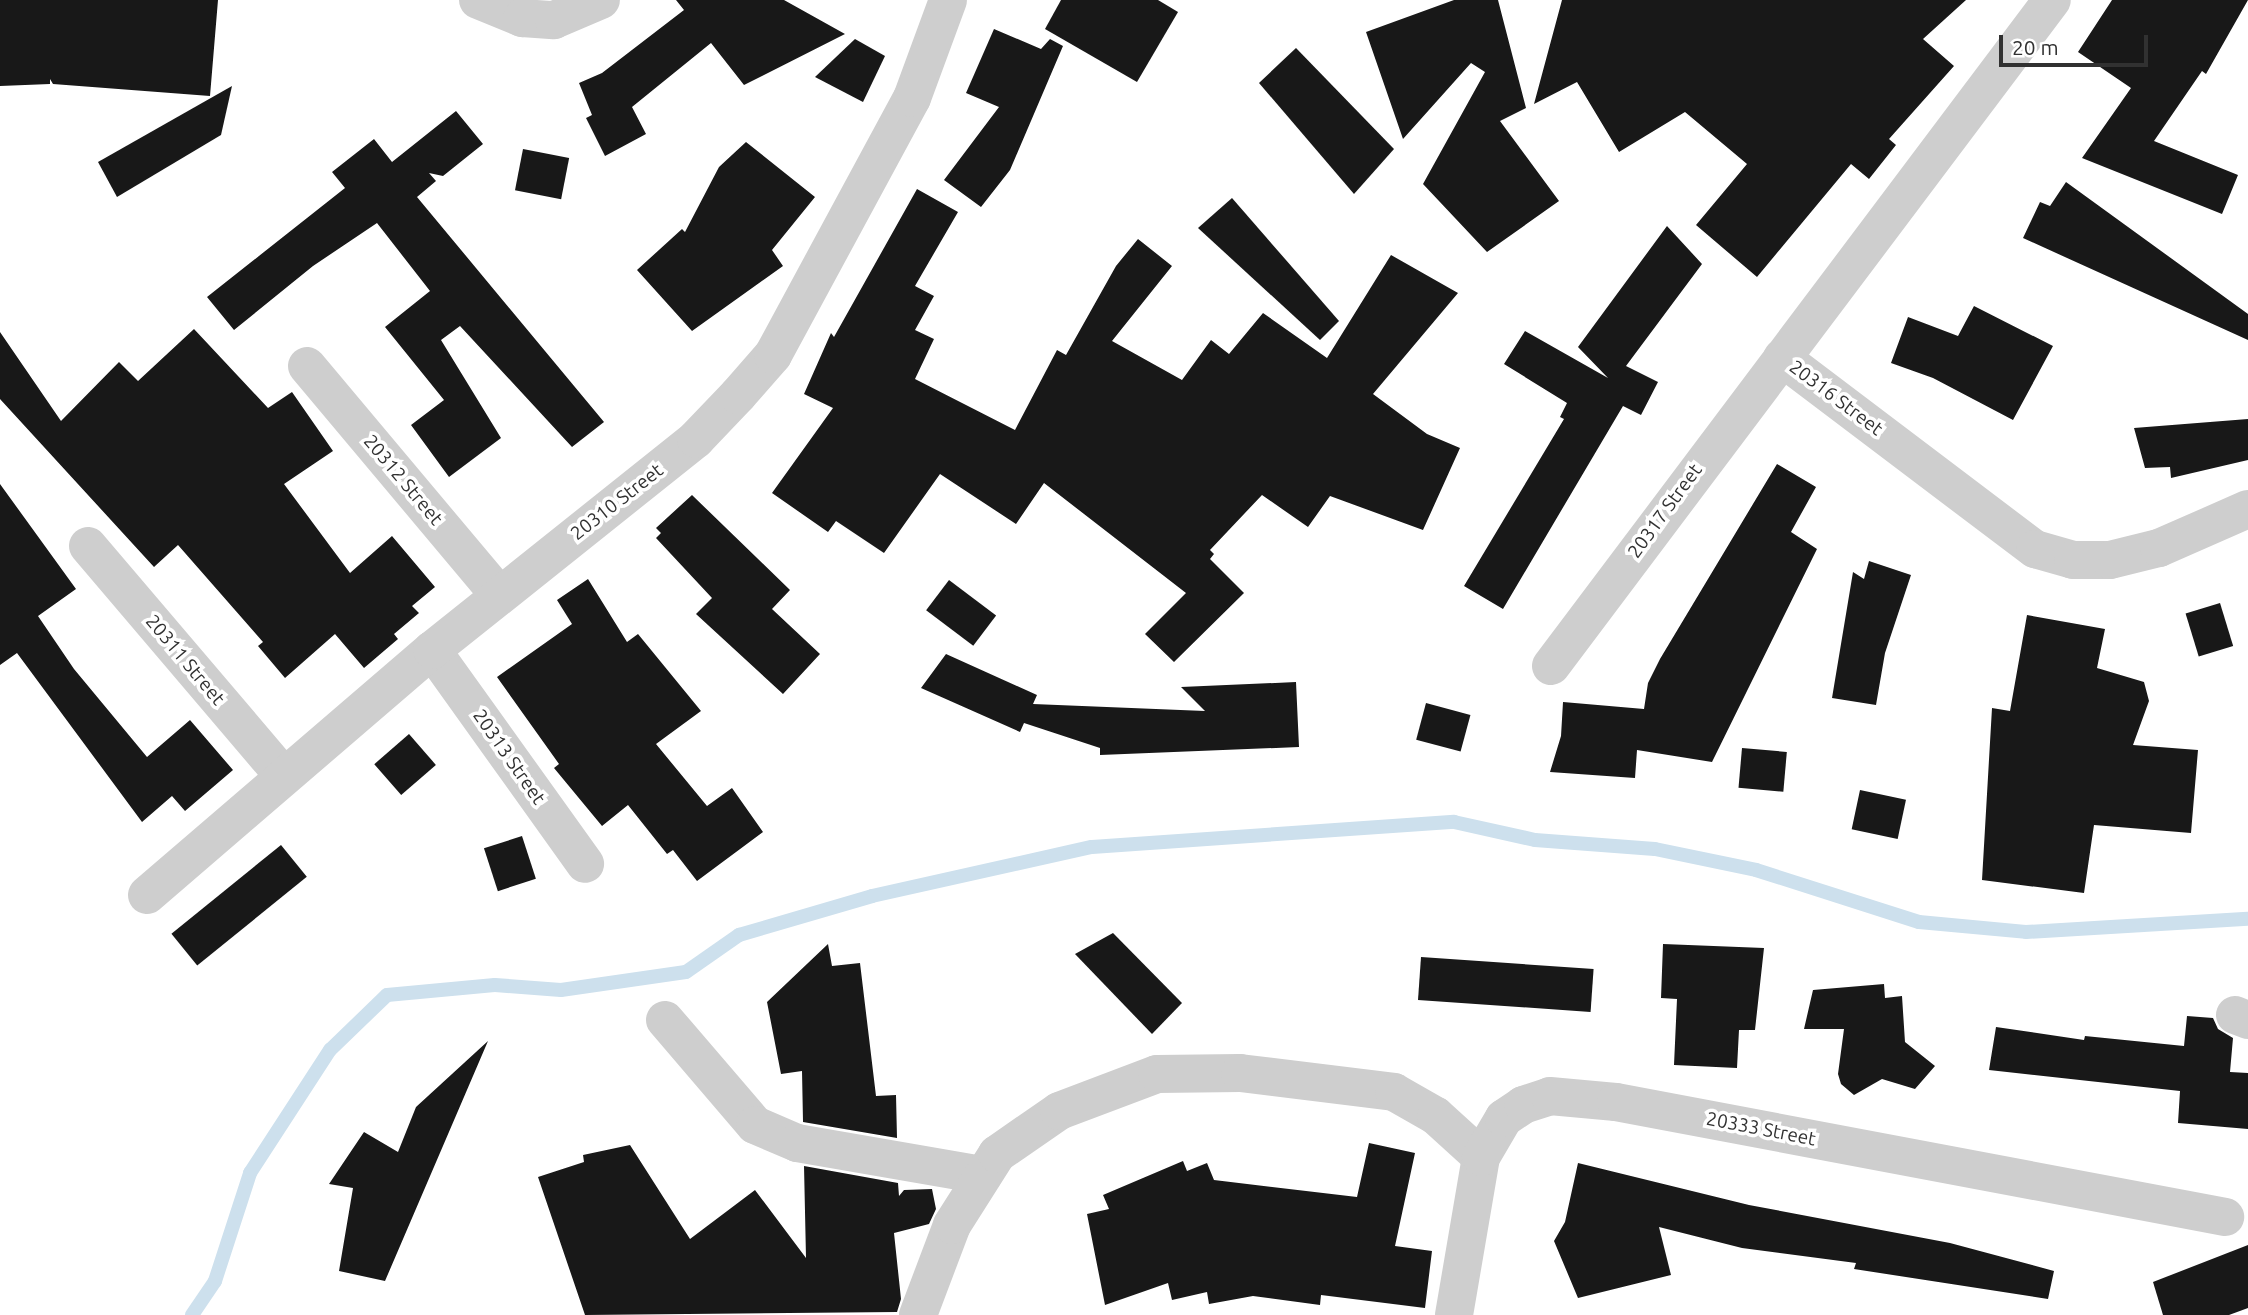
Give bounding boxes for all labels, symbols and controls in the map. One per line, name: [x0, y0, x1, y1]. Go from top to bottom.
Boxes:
scale bar: [2003, 21, 2152, 65]
text: 20 m: [2012, 35, 2059, 59]
street label: 20316 Street: [1785, 356, 1887, 440]
street label: 20312 Street: [359, 430, 447, 530]
street label: 20310 Street: [566, 459, 668, 545]
street label: 20317 Street: [1623, 459, 1707, 563]
street label: 20311 Street: [141, 610, 229, 710]
street label: 20313 Street: [468, 705, 550, 809]
street label: 20333 Street: [1704, 1107, 1818, 1151]

